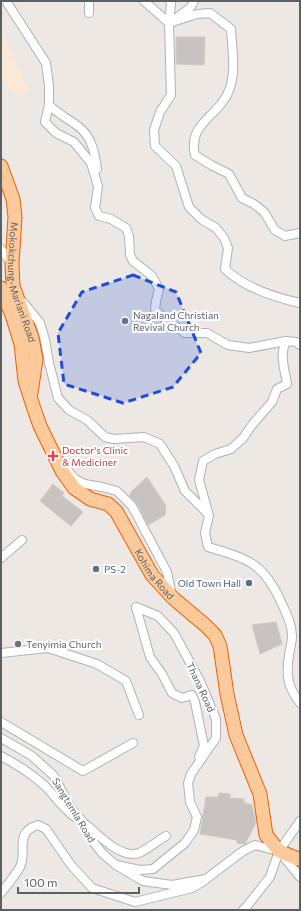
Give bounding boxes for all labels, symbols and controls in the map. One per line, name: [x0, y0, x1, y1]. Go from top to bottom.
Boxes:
street label: Mokokchung-Mariani Road: [6, 222, 39, 343]
place label: Nagaland Christian Revival Church: [133, 309, 219, 333]
marker: Nagaland Christian Revival Church: [120, 316, 130, 326]
place label: Doctor's Clinic & Mediciner: [62, 444, 128, 468]
marker: Doctor's Clinic & Mediciner: [47, 450, 59, 462]
street label: Kohima Road: [132, 547, 177, 602]
place label: PS-2: [104, 563, 126, 575]
marker: PS-2: [91, 564, 101, 574]
place label: Old Town Hall: [178, 577, 241, 589]
marker: Old Town Hall: [244, 578, 254, 588]
place label: Tenyimia Church: [26, 638, 101, 650]
marker: Tenyimia Church: [13, 639, 23, 649]
street label: Thana Road: [184, 660, 218, 714]
street label: Sangtemla Road: [50, 775, 98, 845]
scale bar: [18, 869, 139, 895]
text: 100 m: [24, 875, 58, 889]

